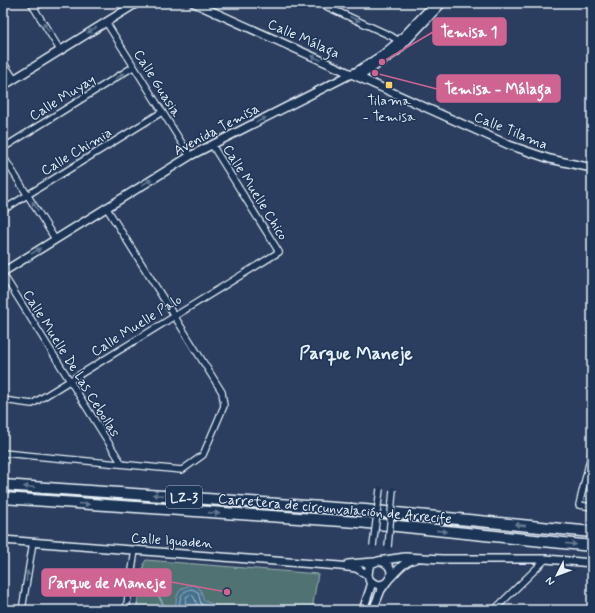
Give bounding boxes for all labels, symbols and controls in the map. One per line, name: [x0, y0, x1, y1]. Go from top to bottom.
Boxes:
street label: Calle Málaga: [264, 15, 343, 65]
one-way arrow: [349, 16, 360, 22]
callout: Temisa 1: [433, 18, 506, 45]
one-way arrow: [42, 21, 49, 32]
text: Temisa 1: [441, 23, 497, 43]
one-way arrow: [86, 27, 98, 34]
street label: Calle Guasia: [129, 46, 185, 121]
one-way arrow: [310, 55, 322, 61]
street label: Calle Muyay: [26, 70, 99, 125]
one-way arrow: [114, 72, 125, 80]
callout: Temisa - Málaga: [437, 75, 560, 102]
marker: Tilama - Temisa: [384, 80, 394, 90]
text: Temisa - Málaga: [445, 80, 551, 102]
place label: Tilama - Temisa: [362, 92, 416, 126]
street label: Avenida Temisa: [171, 100, 262, 160]
street label: Calle Tilama: [471, 108, 550, 154]
one-way arrow: [255, 117, 266, 123]
street label: Calle Chimia: [38, 124, 115, 180]
street label: Calle Muelle Chico: [219, 141, 292, 244]
one-way arrow: [141, 179, 153, 186]
one-way arrow: [31, 200, 38, 212]
one-way arrow: [31, 247, 41, 255]
street label: Calle Muelle De Las Cebollas: [18, 287, 124, 440]
street label: Calle Muelle Palo: [88, 291, 185, 361]
district label: Parque Maneje: [299, 342, 413, 366]
one-way arrow: [23, 483, 35, 490]
road number: LZ-3: [166, 486, 202, 508]
street label: Carretera de circunvalación de Arrecife: [217, 490, 453, 528]
one-way arrow: [152, 492, 164, 499]
one-way arrow: [78, 500, 90, 507]
one-way arrow: [207, 509, 220, 516]
one-way arrow: [514, 522, 526, 529]
one-way arrow: [436, 528, 448, 534]
street label: Calle Iguaden: [130, 529, 213, 553]
one-way arrow: [565, 541, 577, 547]
north arrow: [537, 555, 577, 595]
callout: Parque de Maneje: [42, 569, 171, 596]
one-way arrow: [25, 570, 31, 582]
text: Parque de Maneje: [48, 574, 167, 594]
text: N: [543, 574, 558, 588]

